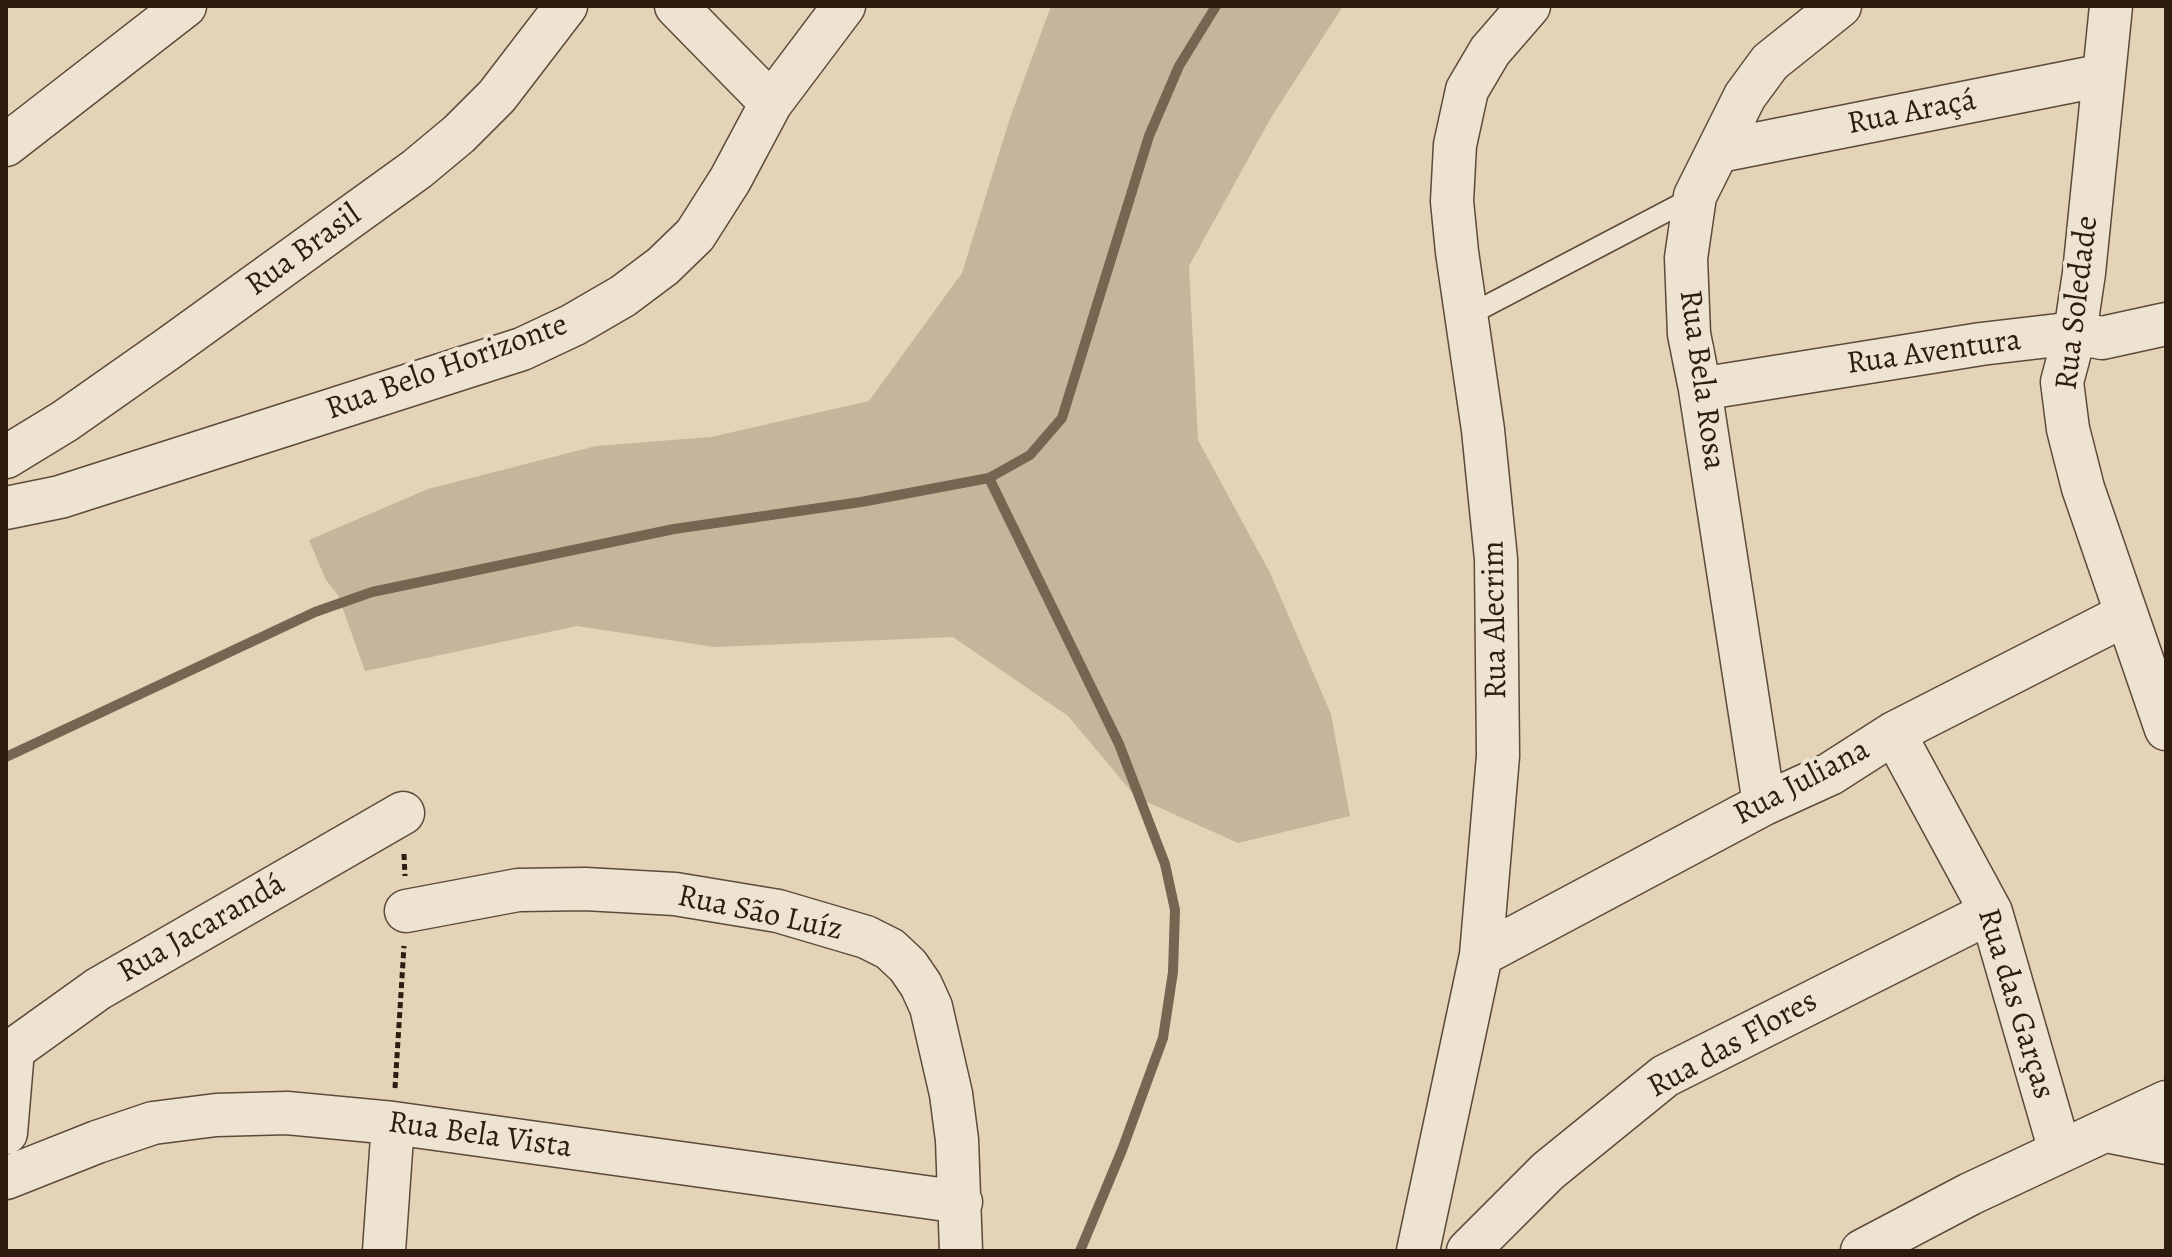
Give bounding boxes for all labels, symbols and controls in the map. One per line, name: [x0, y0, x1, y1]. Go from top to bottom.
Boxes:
street label: Rua Araçá: [1844, 82, 1980, 144]
street label: Rua Brasil: [239, 197, 369, 305]
street label: Rua Soledade: [2048, 214, 2108, 392]
street label: Rua Bela Rosa: [1669, 287, 1733, 473]
street label: Rua Belo Horizonte: [321, 306, 573, 430]
street label: Rua Aventura: [1844, 322, 2024, 384]
street label: Rua Alecrim: [1475, 540, 1517, 700]
street label: Rua Juliana: [1728, 731, 1876, 835]
street label: Rua Jacarandá: [112, 866, 292, 992]
street label: Rua São Luíz: [674, 878, 846, 950]
street label: Rua das Garças: [1968, 904, 2062, 1104]
street label: Rua das Flores: [1642, 983, 1824, 1107]
street label: Rua Bela Vista: [386, 1104, 574, 1168]

